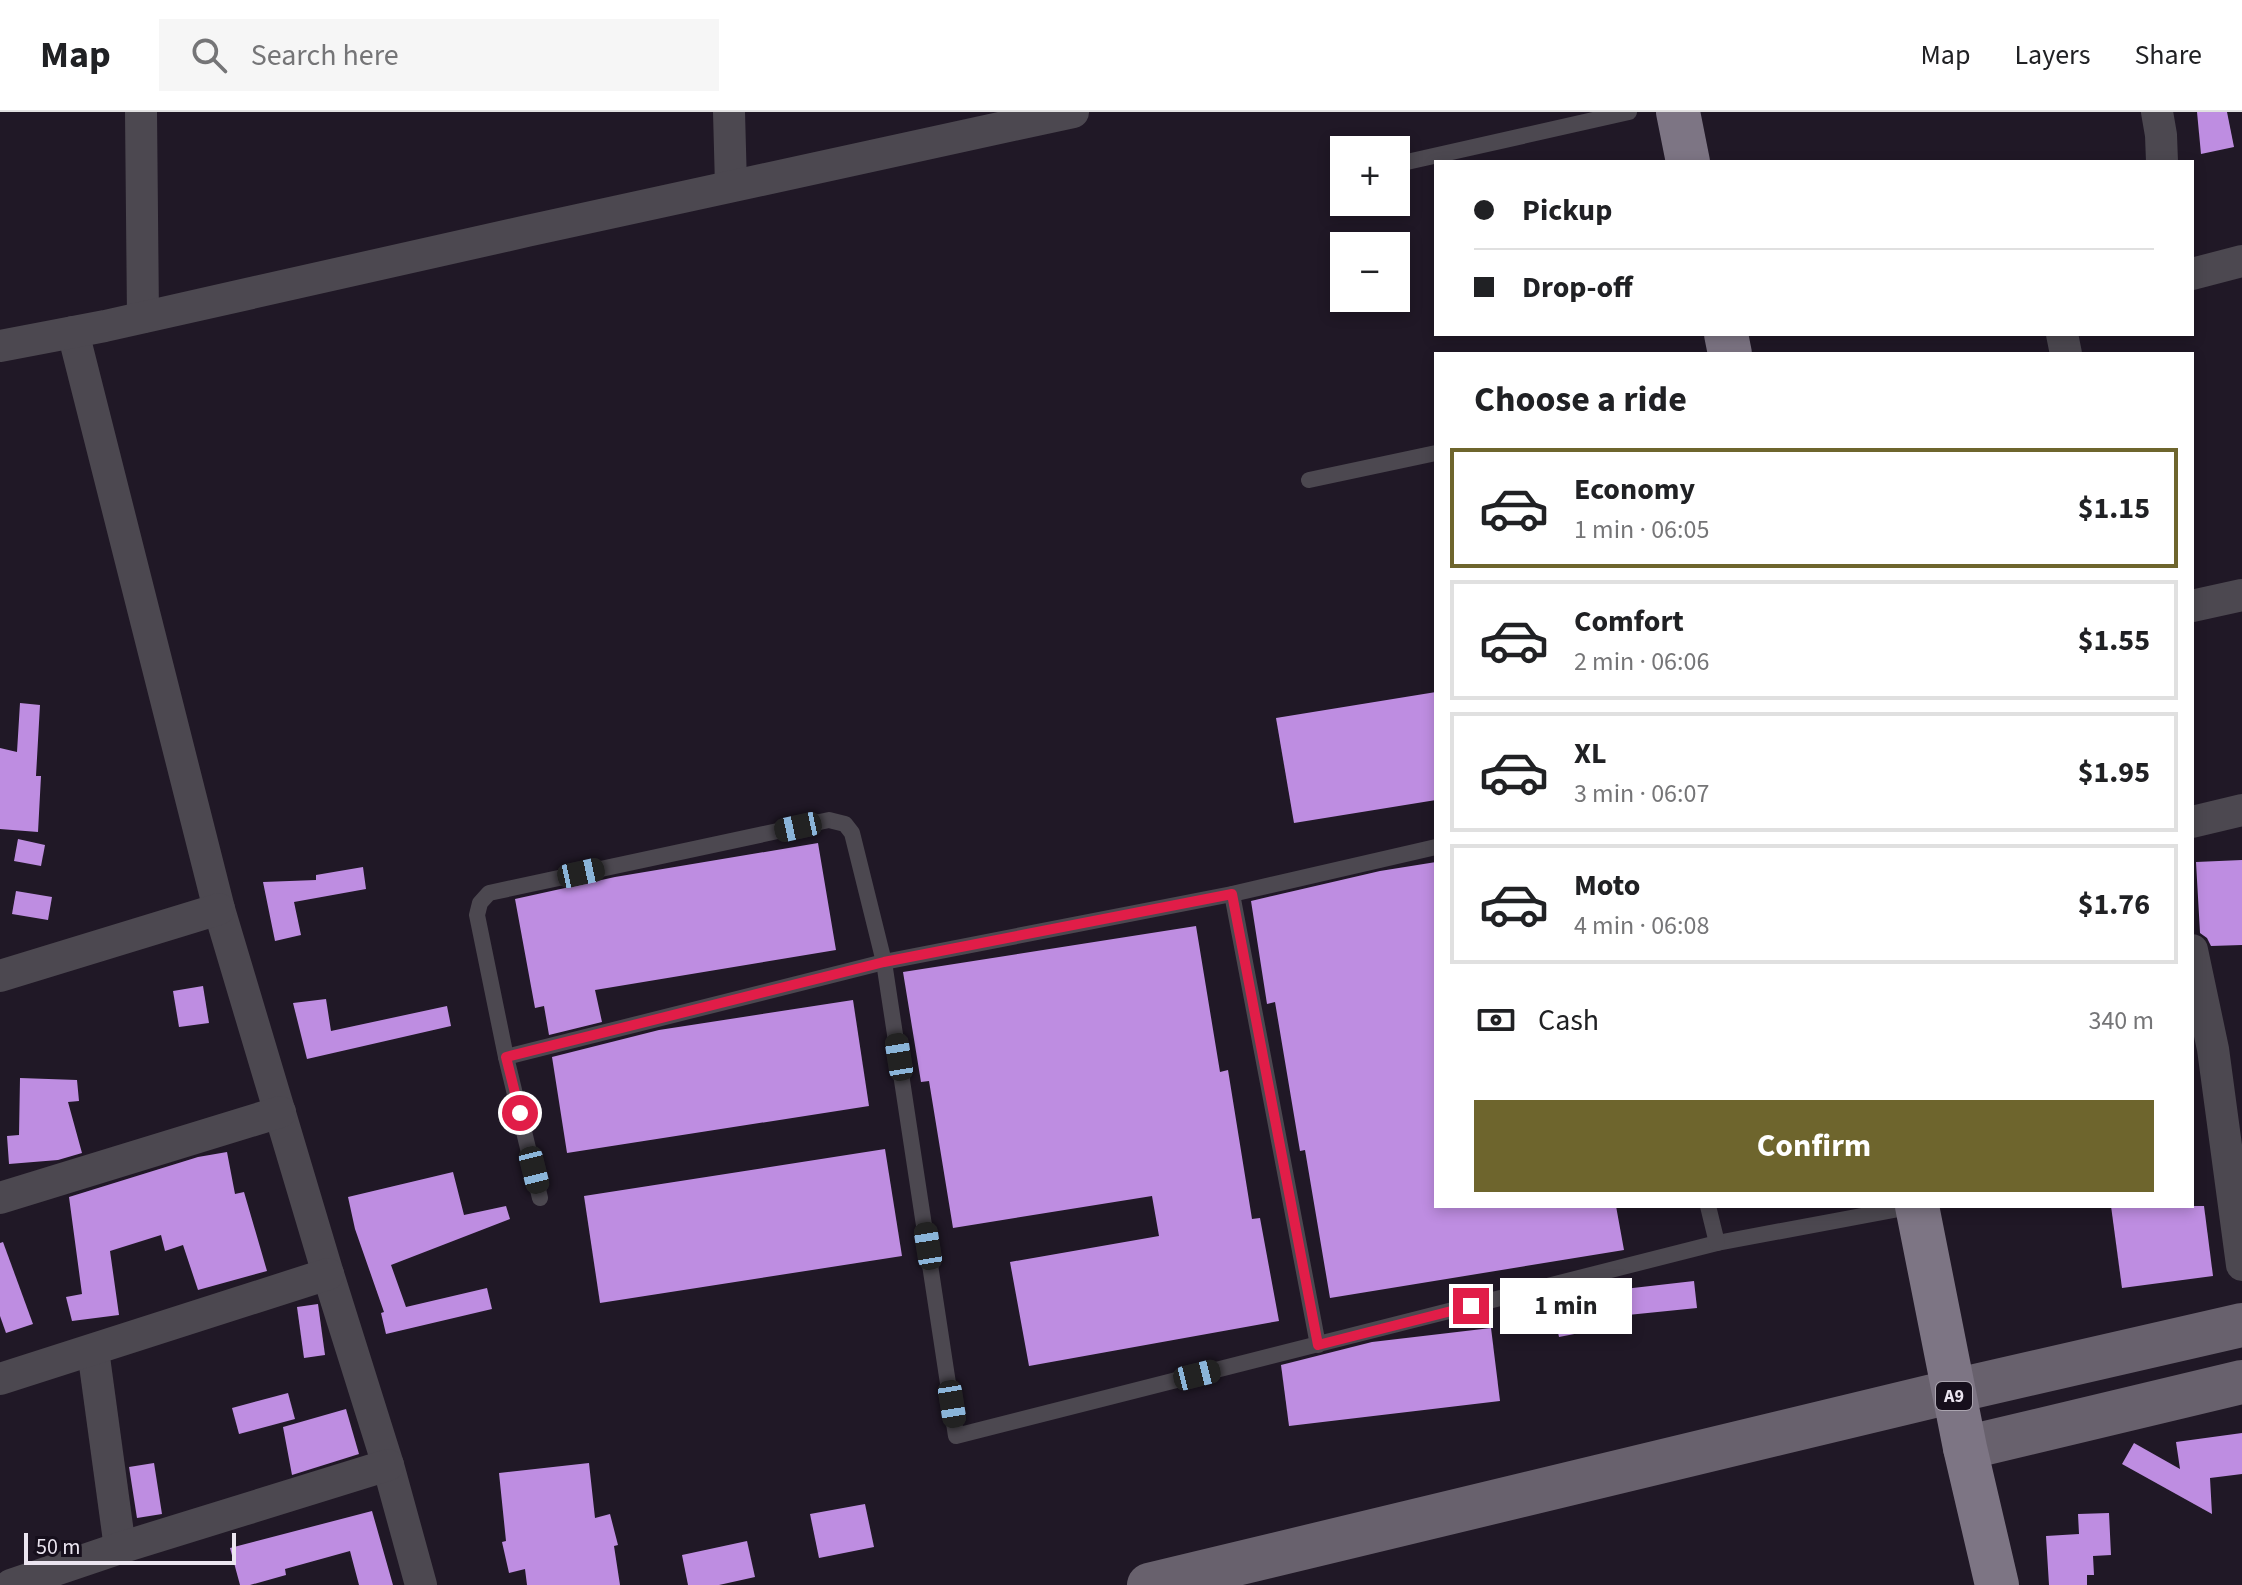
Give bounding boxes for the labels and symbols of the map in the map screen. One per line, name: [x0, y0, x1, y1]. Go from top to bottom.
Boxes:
car: [772, 810, 824, 844]
car: [555, 856, 607, 890]
car: [883, 1031, 915, 1083]
route start: [502, 1095, 538, 1131]
car: [517, 1144, 551, 1196]
car: [912, 1220, 944, 1272]
callout: 1 min: [1499, 1278, 1631, 1334]
route end: [1453, 1288, 1489, 1324]
car: [1171, 1358, 1223, 1392]
car: [936, 1378, 968, 1430]
road number: A9: [1936, 1382, 1972, 1410]
scale bar: [24, 1529, 236, 1565]

